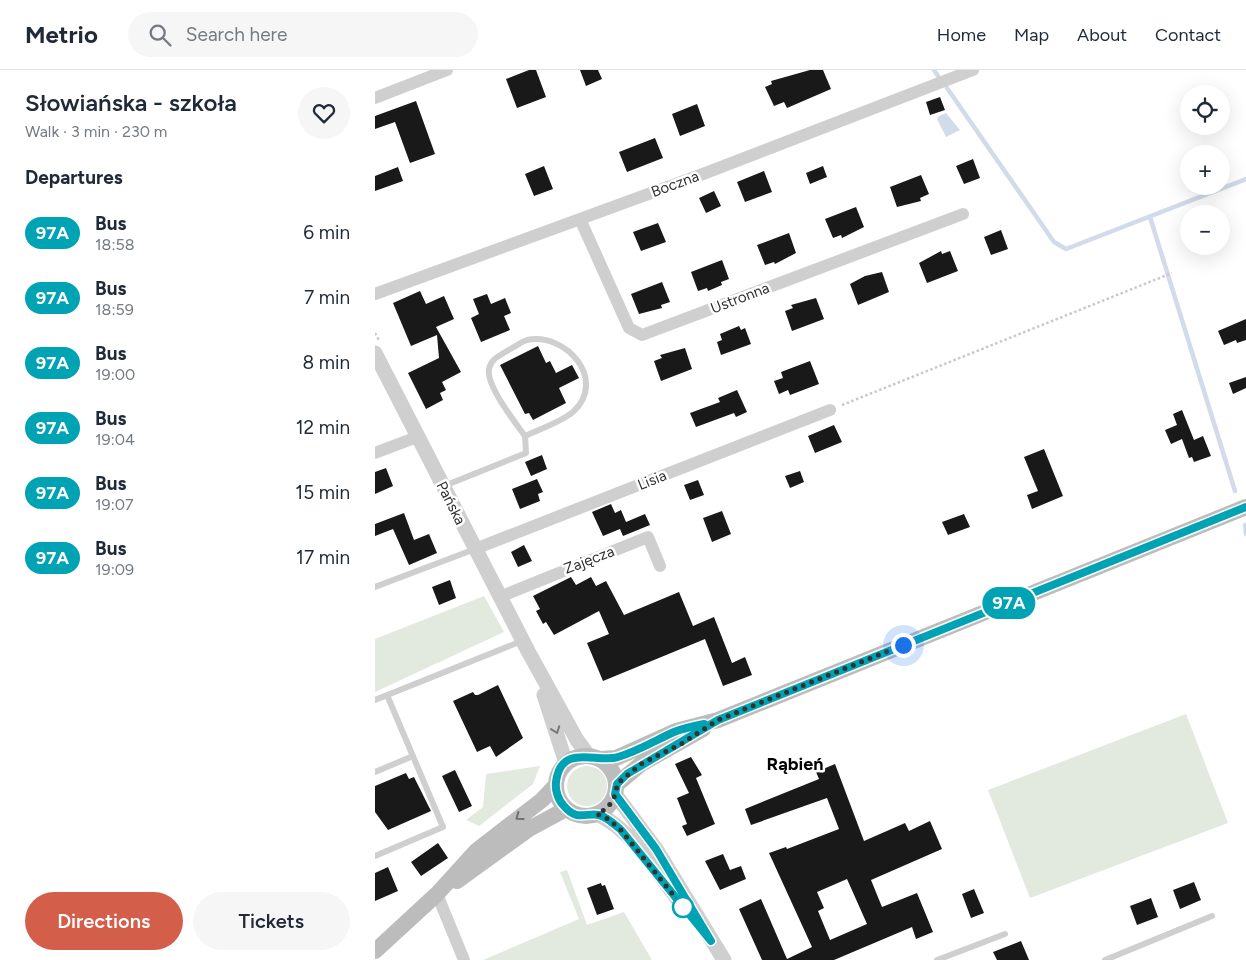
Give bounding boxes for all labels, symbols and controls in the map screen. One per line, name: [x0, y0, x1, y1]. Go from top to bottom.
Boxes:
search box: [128, 12, 478, 57]
text: Metrio: [25, 20, 98, 49]
icon: search: [146, 21, 174, 49]
text: Search here: [186, 23, 287, 46]
text: Home: [937, 24, 986, 46]
text: Map: [1014, 24, 1049, 46]
text: About: [1077, 24, 1127, 46]
text: Contact: [1155, 24, 1221, 46]
map controls: [1180, 85, 1230, 255]
button: locate: [1180, 85, 1230, 135]
button: heart: [298, 87, 350, 139]
text: Słowiańska - szkoła: [25, 88, 237, 117]
text: Walk · 3 min · 230 m: [25, 122, 167, 141]
button: +: [1180, 145, 1230, 195]
text: Departures: [25, 166, 123, 189]
street label: Boczna: [649, 167, 701, 201]
button: −: [1180, 205, 1230, 255]
text: Bus: [95, 212, 126, 235]
text: 6 min: [303, 221, 350, 244]
text: 97A: [36, 222, 69, 244]
text: 18:58: [95, 235, 135, 254]
text: Bus: [95, 277, 126, 300]
street label: Ustronna: [708, 279, 772, 317]
text: 7 min: [304, 286, 350, 309]
text: 97A: [36, 287, 69, 309]
text: 18:59: [95, 300, 134, 319]
text: Bus: [95, 342, 126, 365]
text: 8 min: [302, 351, 350, 374]
text: 97A: [36, 352, 69, 374]
text: 19:00: [95, 365, 135, 384]
text: Bus: [95, 407, 126, 430]
text: 12 min: [296, 416, 350, 439]
text: 97A: [36, 417, 69, 439]
text: 19:04: [95, 430, 135, 449]
street label: Lisia: [635, 466, 669, 494]
text: Bus: [95, 472, 126, 495]
street label: Pańska: [432, 478, 470, 528]
text: 15 min: [295, 481, 350, 504]
text: 97A: [36, 482, 69, 504]
text: 19:07: [95, 495, 134, 514]
text: Bus: [95, 537, 126, 560]
street label: Zajęcza: [561, 542, 617, 578]
text: 17 min: [296, 546, 350, 569]
text: 97A: [36, 547, 69, 569]
text: 19:09: [95, 560, 134, 579]
line badge: 97A: [980, 587, 1038, 619]
text: 97A: [992, 592, 1026, 614]
your location: [891, 633, 916, 658]
one-way arrow: [550, 725, 560, 734]
district label: Rąbień: [767, 753, 823, 775]
one-way arrow: [515, 811, 525, 820]
button: Directions: [25, 892, 183, 950]
button: Tickets: [193, 892, 350, 950]
unlabelled marker: [672, 896, 694, 918]

